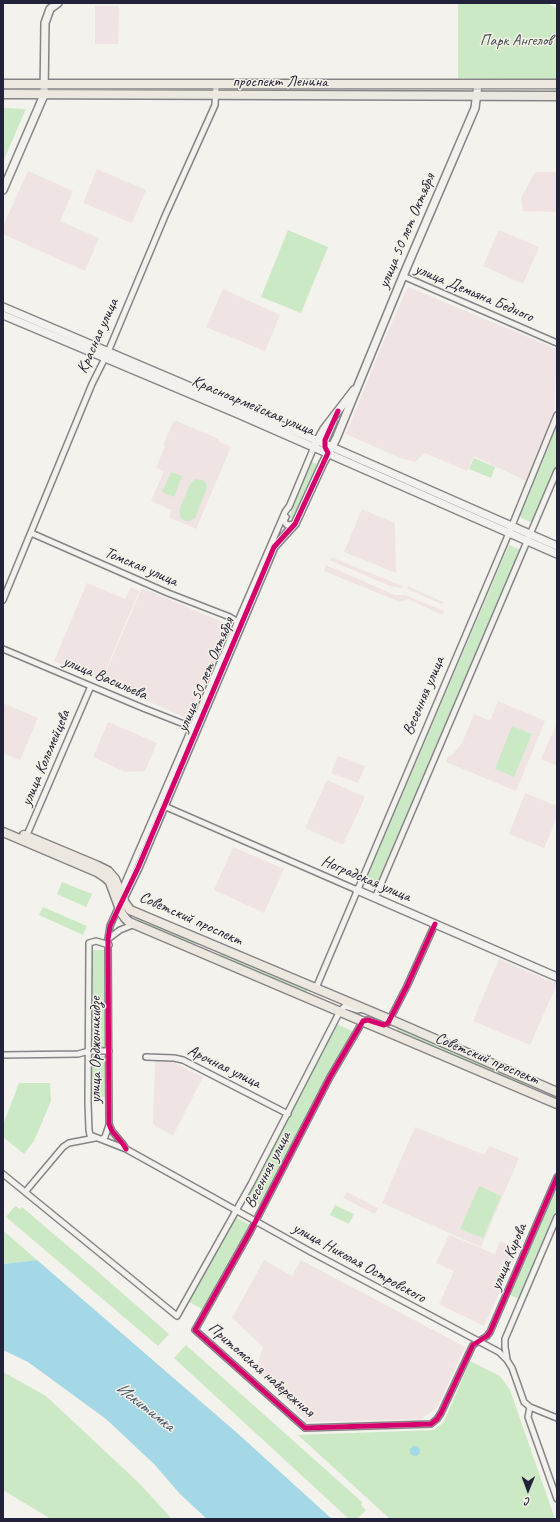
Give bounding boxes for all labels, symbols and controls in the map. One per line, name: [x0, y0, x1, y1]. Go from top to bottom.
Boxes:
park label: Парк Ангелов: [480, 31, 552, 51]
street label: проспект Ленина: [232, 72, 328, 92]
street label: улица 50 лет Октября: [374, 171, 440, 291]
street label: улица Демьяна Бедного: [412, 259, 536, 327]
street label: Красная улица: [73, 296, 123, 376]
street label: Красноармейская улица: [189, 372, 317, 440]
street label: Томская улица: [102, 543, 180, 591]
street label: улица 50 лет Октября: [173, 615, 239, 735]
street label: улица Васильева: [60, 652, 150, 704]
street label: Весенняя улица: [399, 654, 449, 738]
street label: улица Коломейцева: [17, 707, 75, 809]
street label: Ноградская улица: [318, 852, 414, 906]
street label: Советский проспект: [136, 888, 246, 950]
street label: улица Орджоникидзе: [86, 997, 106, 1103]
street label: Советский проспект: [432, 1028, 542, 1090]
street label: Арочная улица: [184, 1041, 264, 1093]
street label: Весенняя улица: [241, 1129, 295, 1211]
street label: улица Николая Островского: [289, 1218, 429, 1308]
street label: улица Кирова: [486, 1221, 532, 1293]
street label: Притомская набережная: [204, 1319, 318, 1421]
water label: Искитимка: [112, 1378, 178, 1436]
north arrow: [508, 1470, 548, 1510]
text: С: [525, 1495, 531, 1509]

